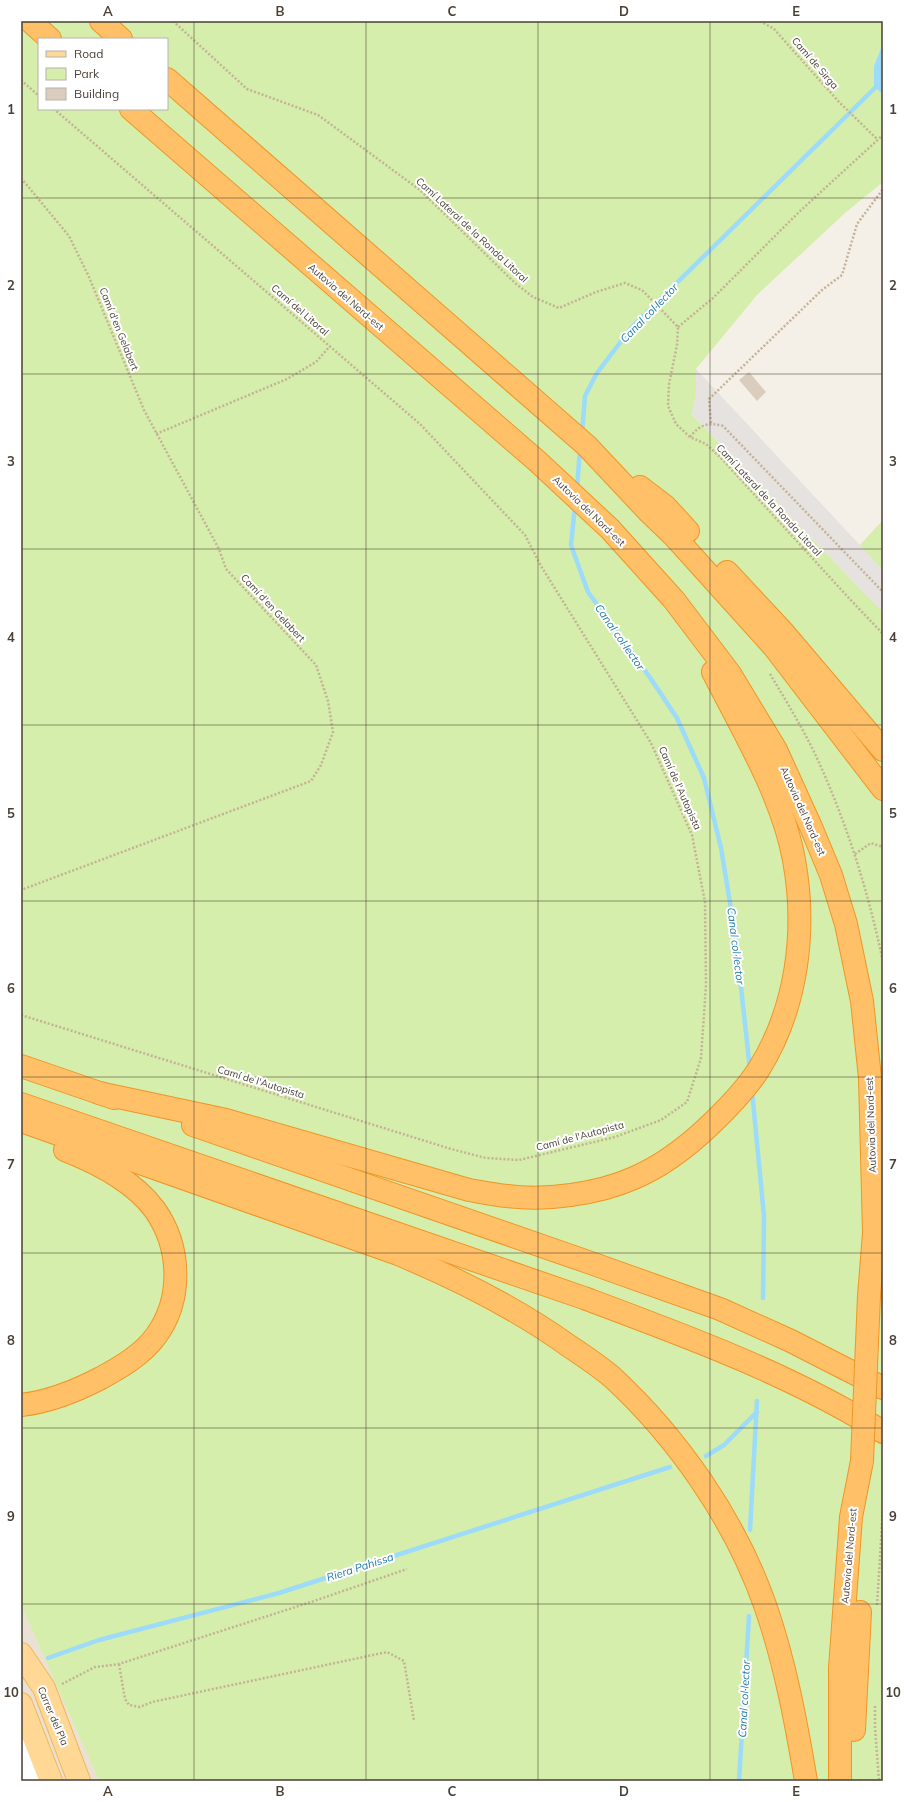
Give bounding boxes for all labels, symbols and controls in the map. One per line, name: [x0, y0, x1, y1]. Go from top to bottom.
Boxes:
text: A: [103, 3, 113, 19]
text: B: [276, 3, 285, 19]
text: C: [448, 3, 457, 19]
text: D: [619, 3, 629, 19]
text: E: [792, 3, 800, 19]
street label: Camí de Sirga: [789, 34, 841, 92]
legend: [38, 38, 168, 110]
text: Road: [74, 46, 103, 61]
text: Park: [74, 66, 100, 81]
text: Building: [74, 86, 119, 101]
text: 1: [7, 101, 15, 117]
text: 1: [889, 101, 897, 117]
street label: Camí Lateral de la Ronda Litoral: [413, 175, 531, 285]
street label: Autovia del Nord-est: [306, 261, 387, 334]
text: 2: [7, 277, 15, 293]
text: 2: [889, 277, 897, 293]
water label: Canal col·lector: [617, 280, 682, 346]
street label: Camí del Litoral: [269, 282, 331, 338]
street label: Camí d'en Gelabert: [96, 286, 142, 373]
street label: Camí Lateral de la Ronda Litoral: [714, 441, 824, 559]
text: 3: [7, 453, 15, 469]
text: 3: [889, 453, 897, 469]
street label: Autovia del Nord-est: [550, 473, 628, 549]
street label: Camí d'en Gelabert: [238, 571, 308, 645]
water label: Canal col·lector: [592, 601, 649, 674]
text: 4: [7, 629, 15, 645]
text: 4: [889, 629, 897, 645]
street label: Camí de l'Autopista: [656, 744, 704, 832]
street label: Autovia del Nord-est: [778, 765, 829, 858]
text: 5: [7, 805, 15, 821]
text: 5: [889, 805, 897, 821]
water label: Canal col·lector: [724, 907, 748, 986]
text: 6: [7, 980, 15, 996]
text: 6: [889, 980, 897, 996]
street label: Camí de l'Autopista: [216, 1063, 306, 1101]
street label: Autovia del Nord-est: [863, 1076, 879, 1173]
street label: Camí de l'Autopista: [535, 1118, 625, 1154]
text: 7: [7, 1156, 15, 1172]
text: 7: [889, 1156, 897, 1172]
text: 8: [7, 1332, 15, 1348]
text: 8: [889, 1332, 897, 1348]
street label: Autovia del Nord-est: [838, 1507, 860, 1604]
text: 9: [7, 1508, 15, 1524]
text: 9: [889, 1508, 897, 1524]
water label: Riera Pahissa: [325, 1549, 396, 1584]
water label: Canal col·lector: [735, 1659, 753, 1738]
text: 10: [3, 1684, 19, 1700]
text: 10: [885, 1684, 901, 1700]
street label: Carrer del Pla: [35, 1685, 71, 1747]
text: A: [103, 1783, 113, 1799]
text: B: [276, 1783, 285, 1799]
text: C: [448, 1783, 457, 1799]
text: D: [619, 1783, 629, 1799]
text: E: [792, 1783, 800, 1799]

